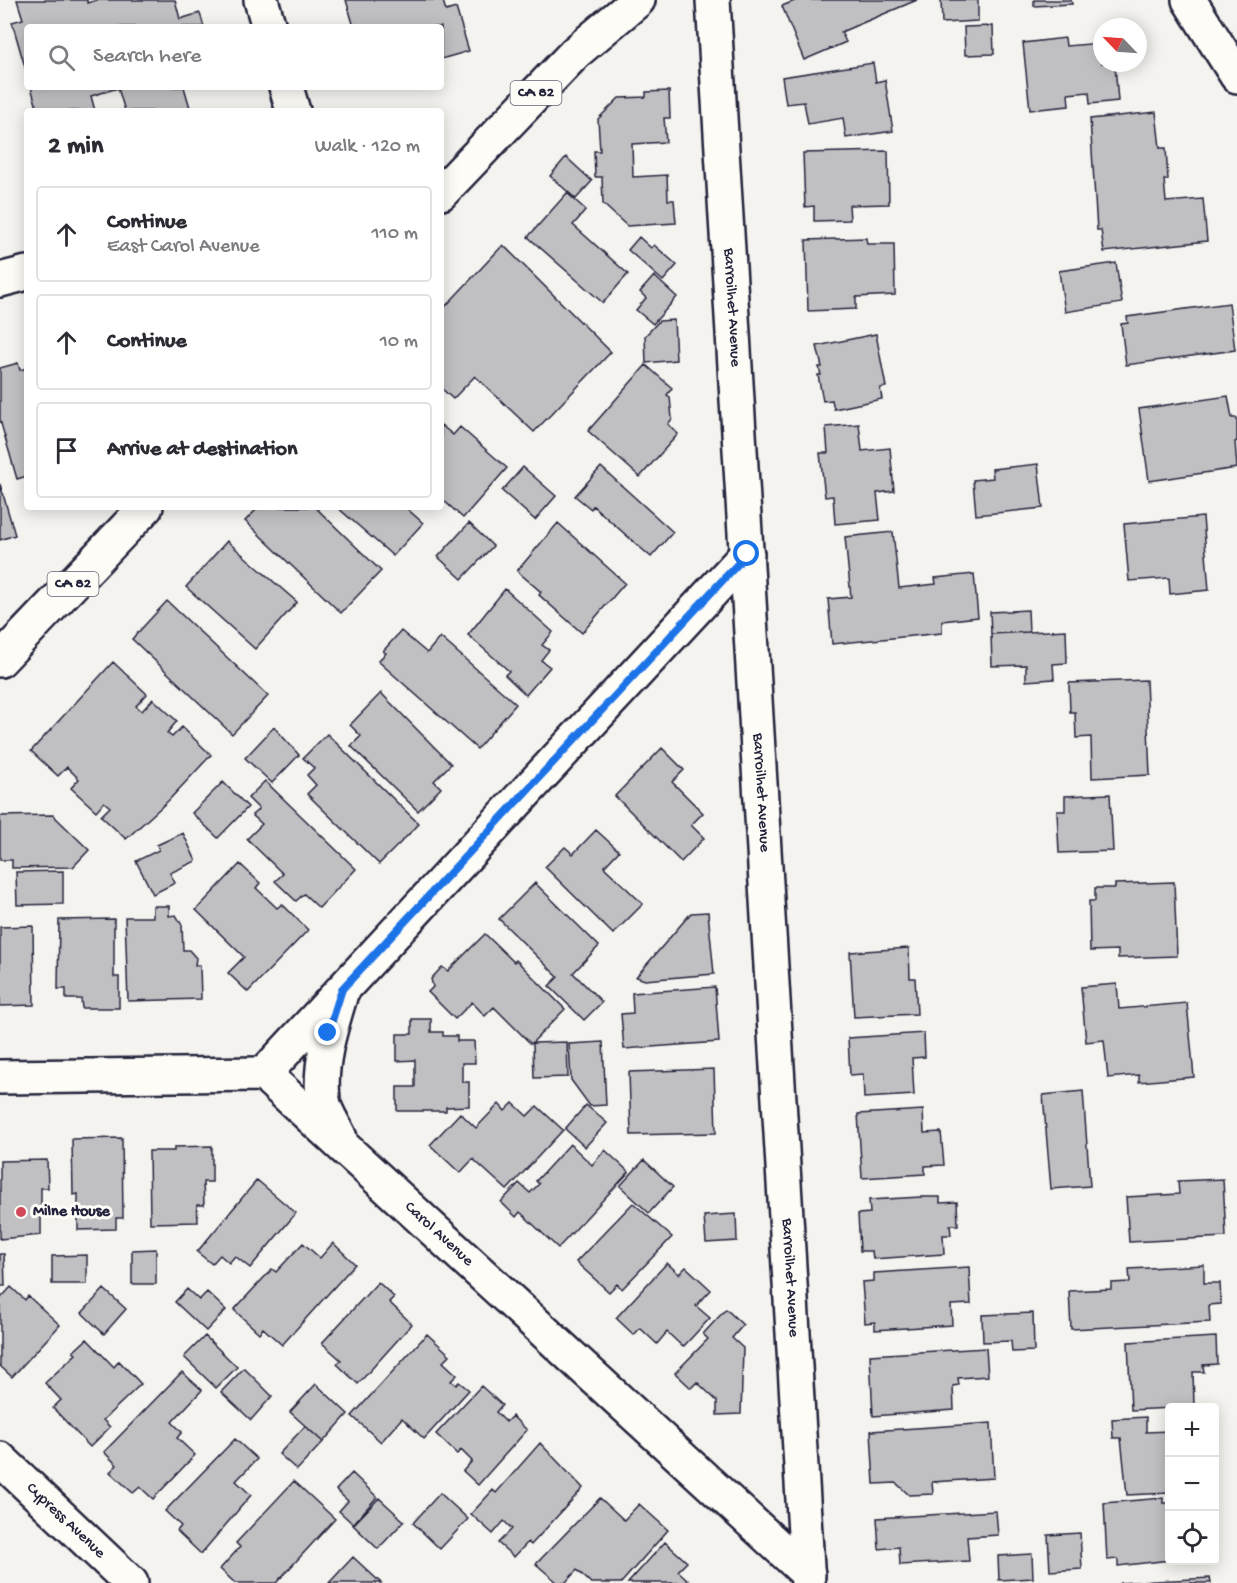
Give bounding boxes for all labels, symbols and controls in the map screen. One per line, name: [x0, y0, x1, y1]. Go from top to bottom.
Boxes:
north arrow: [1093, 18, 1147, 72]
search box: [24, 24, 444, 90]
icon: search: [45, 41, 78, 74]
text: Search here: [93, 44, 201, 70]
road number: CA 82: [510, 81, 562, 105]
text: 2 min: [48, 132, 103, 163]
text: Walk · 120 m: [315, 136, 420, 159]
text: Continue: [107, 210, 187, 236]
icon: ahead: [50, 218, 83, 251]
text: 110 m: [372, 223, 418, 246]
text: East Carol Avenue: [107, 236, 260, 259]
street label: Barroilhet Avenue: [718, 246, 745, 368]
icon: ahead: [50, 326, 83, 359]
text: Continue: [107, 329, 187, 355]
text: 10 m: [380, 331, 418, 354]
icon: arrive: [50, 434, 83, 467]
text: Arrive at destination: [107, 437, 297, 463]
route start: [733, 540, 759, 566]
road number: CA 82: [48, 572, 98, 596]
street label: Barroilhet Avenue: [747, 732, 774, 853]
route end: [314, 1019, 340, 1045]
street label: Carol Avenue: [400, 1198, 477, 1271]
place label: Milne House: [33, 1203, 111, 1222]
marker: Milne House: [14, 1205, 28, 1219]
street label: Barroilhet Avenue: [777, 1217, 803, 1338]
map controls: [1165, 1403, 1219, 1565]
button: +: [1165, 1403, 1219, 1457]
button: −: [1165, 1457, 1219, 1511]
street label: Cypress Avenue: [22, 1479, 109, 1563]
button: locate: [1165, 1511, 1219, 1565]

